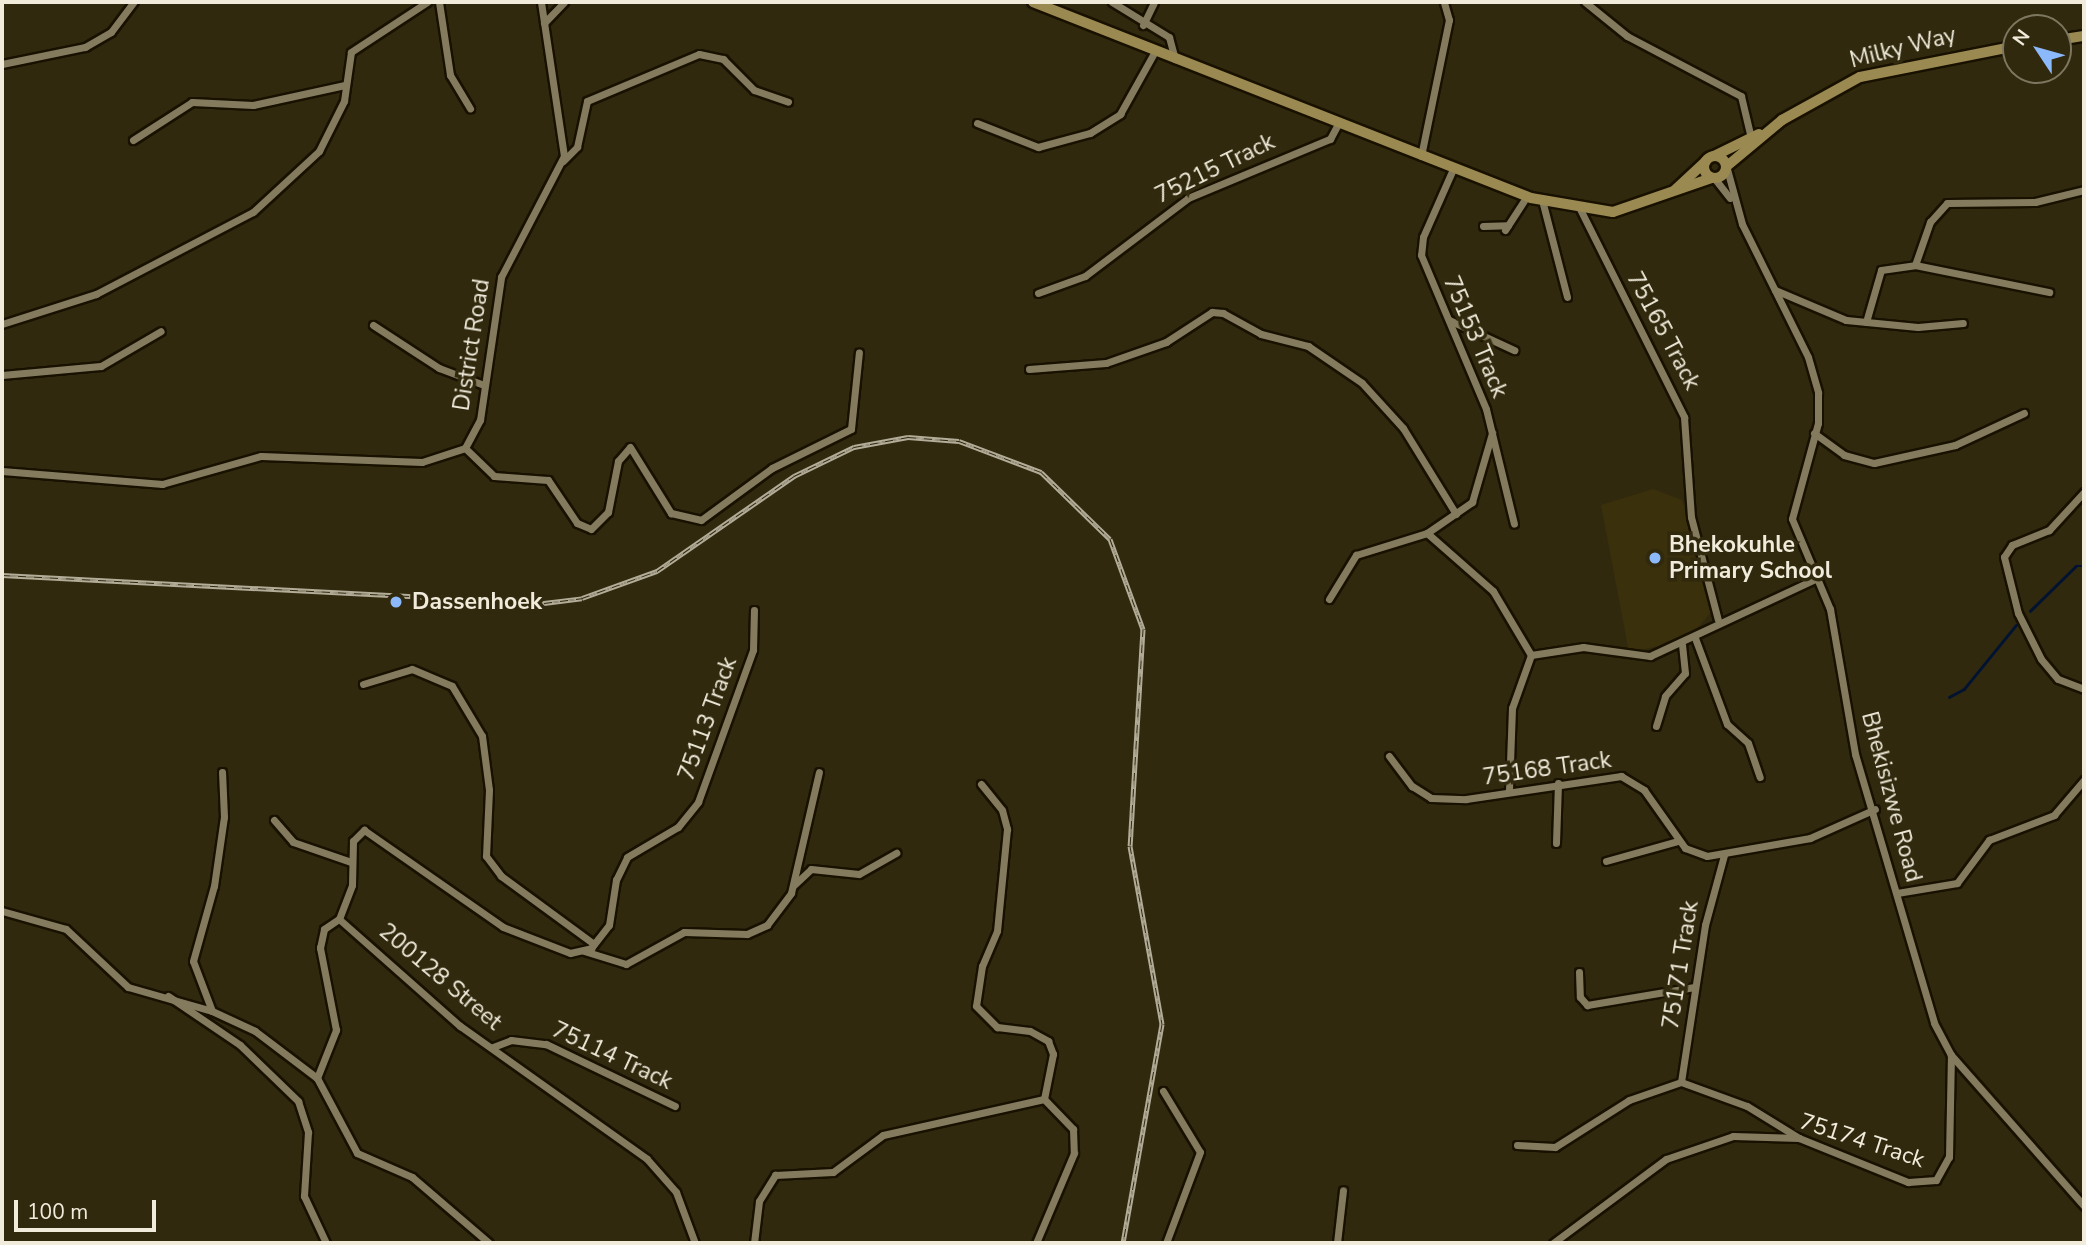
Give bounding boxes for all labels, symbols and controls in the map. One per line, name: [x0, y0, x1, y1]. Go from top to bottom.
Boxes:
north arrow: [2002, 14, 2072, 84]
street label: Milky Way: [1847, 21, 1959, 75]
text: N: [2007, 24, 2036, 51]
street label: 75215 Track: [1151, 128, 1279, 210]
street label: 75165 Track: [1620, 267, 1706, 395]
street label: 75153 Track: [1437, 272, 1513, 402]
street label: District Road: [448, 277, 496, 413]
place label: Bhekokuhle Primary School: [1669, 531, 1832, 585]
marker: Bhekokuhle Primary School: [1647, 550, 1663, 566]
place label: Dassenhoek: [412, 588, 542, 616]
marker: Dassenhoek: [386, 592, 406, 612]
street label: 75113 Track: [673, 653, 743, 785]
street label: Bhekisizwe Road: [1855, 709, 1927, 885]
street label: 75168 Track: [1481, 746, 1613, 792]
street label: 75171 Track: [1657, 899, 1705, 1031]
street label: 200128 Street: [373, 918, 507, 1036]
street label: 75114 Track: [548, 1016, 676, 1096]
street label: 75174 Track: [1796, 1108, 1928, 1174]
scale bar: [18, 1186, 159, 1230]
text: 100 m: [27, 1198, 88, 1226]

